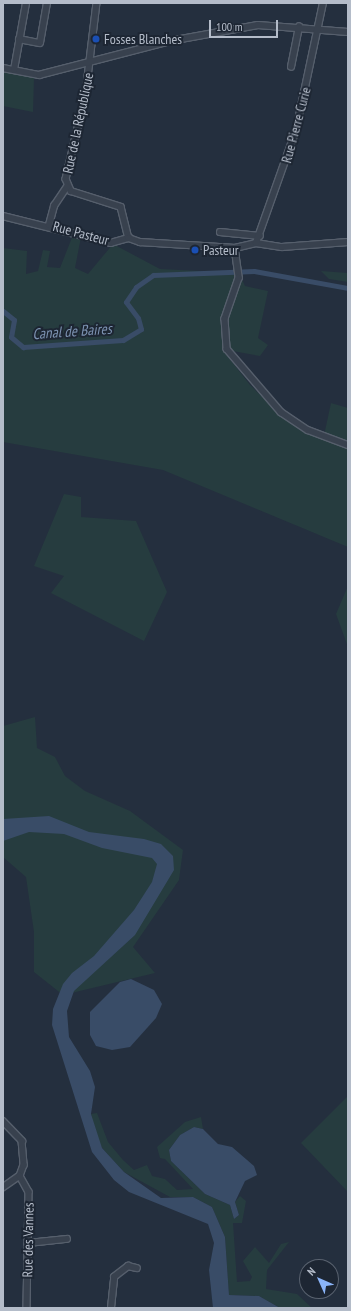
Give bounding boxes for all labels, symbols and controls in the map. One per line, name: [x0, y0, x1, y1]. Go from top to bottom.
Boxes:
scale bar: [211, 12, 280, 38]
text: 100 m: [216, 19, 243, 34]
place label: Fosses Blanches: [104, 31, 182, 47]
marker: Fosses Blanches: [91, 34, 101, 44]
street label: Rue de la République: [59, 71, 97, 175]
street label: Rue Pierre Curie: [278, 85, 314, 165]
street label: Rue Pasteur: [51, 217, 111, 249]
place label: Pasteur: [203, 242, 239, 258]
marker: Pasteur: [190, 245, 200, 255]
water label: Canal de Baires: [32, 319, 112, 343]
street label: Rue des Vannes: [19, 1202, 37, 1278]
north arrow: [299, 1259, 339, 1299]
text: N: [304, 1264, 318, 1278]

